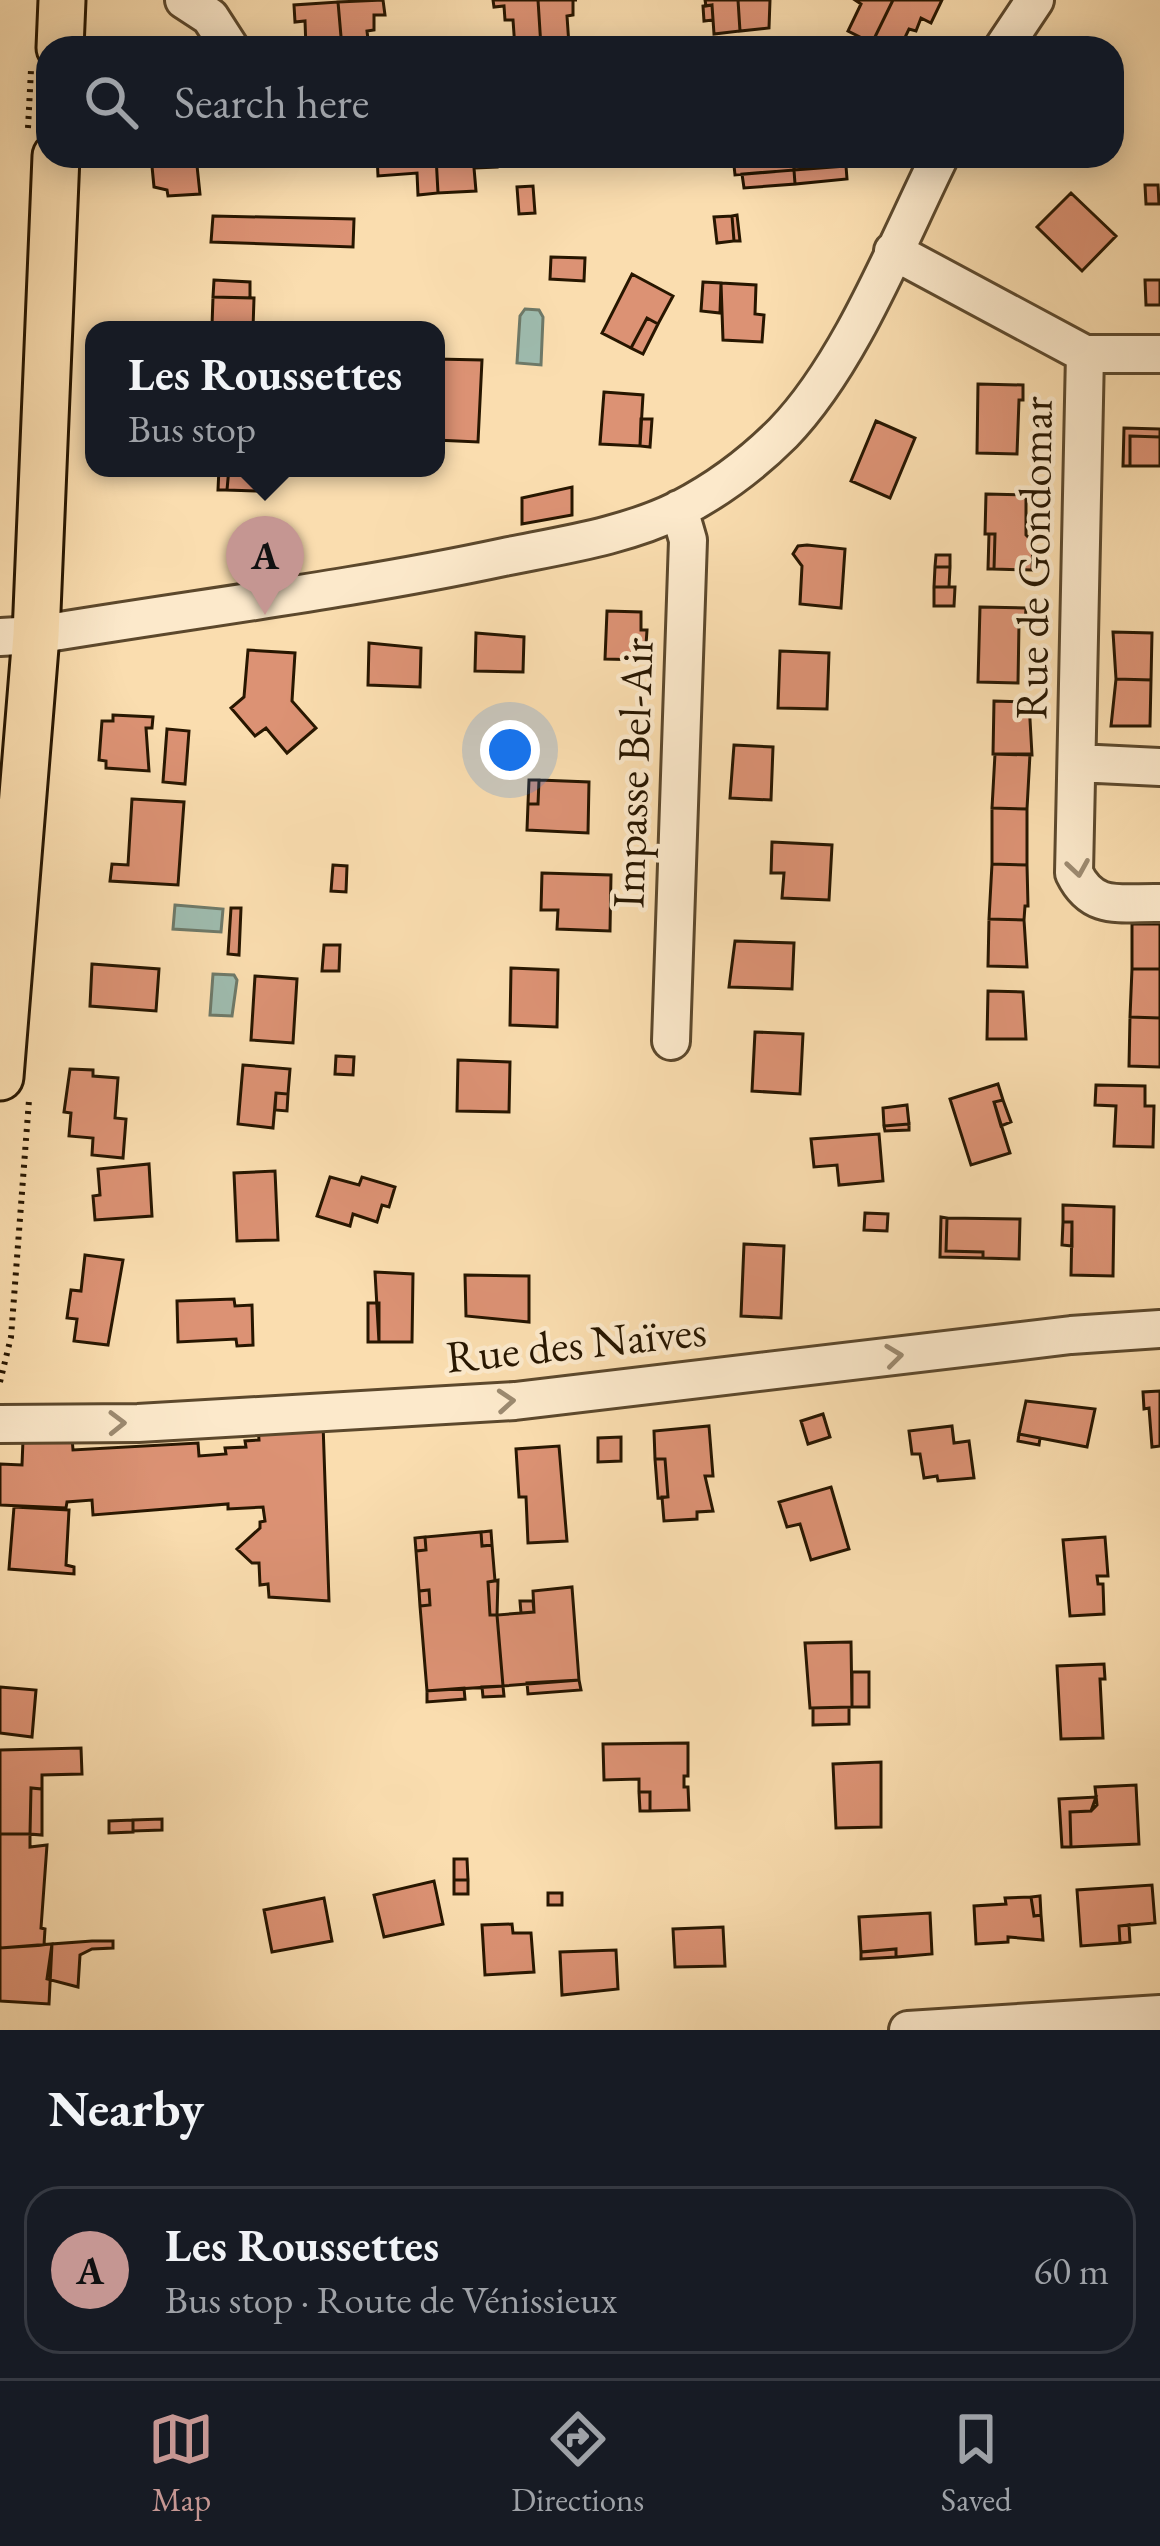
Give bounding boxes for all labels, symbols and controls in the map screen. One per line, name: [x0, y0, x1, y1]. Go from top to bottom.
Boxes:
search box: [36, 36, 1124, 168]
icon: search: [78, 69, 144, 135]
text: Search here: [174, 73, 369, 131]
popup: [85, 321, 445, 477]
text: Les Roussettes: [128, 345, 402, 403]
street label: Rue de Gondomar: [1001, 396, 1065, 720]
text: Bus stop: [128, 403, 256, 454]
pin: A: [226, 516, 304, 615]
street label: Impasse Bel-Air: [598, 637, 666, 909]
your location: [480, 720, 540, 780]
one-way arrow: [1064, 858, 1090, 878]
street label: Rue des Naïves: [443, 1300, 709, 1386]
one-way arrow: [885, 1344, 904, 1369]
one-way arrow: [497, 1388, 516, 1414]
one-way arrow: [109, 1410, 127, 1436]
text: Nearby: [48, 2075, 204, 2141]
text: Les Roussettes: [165, 2216, 439, 2274]
text: A: [76, 2245, 104, 2296]
text: 60 m: [1033, 2245, 1109, 2296]
text: Bus stop · Route de Vénissieux: [165, 2274, 617, 2325]
tab: Map: [148, 2406, 214, 2521]
tab: Directions: [511, 2406, 644, 2521]
tab: Saved: [941, 2406, 1012, 2521]

